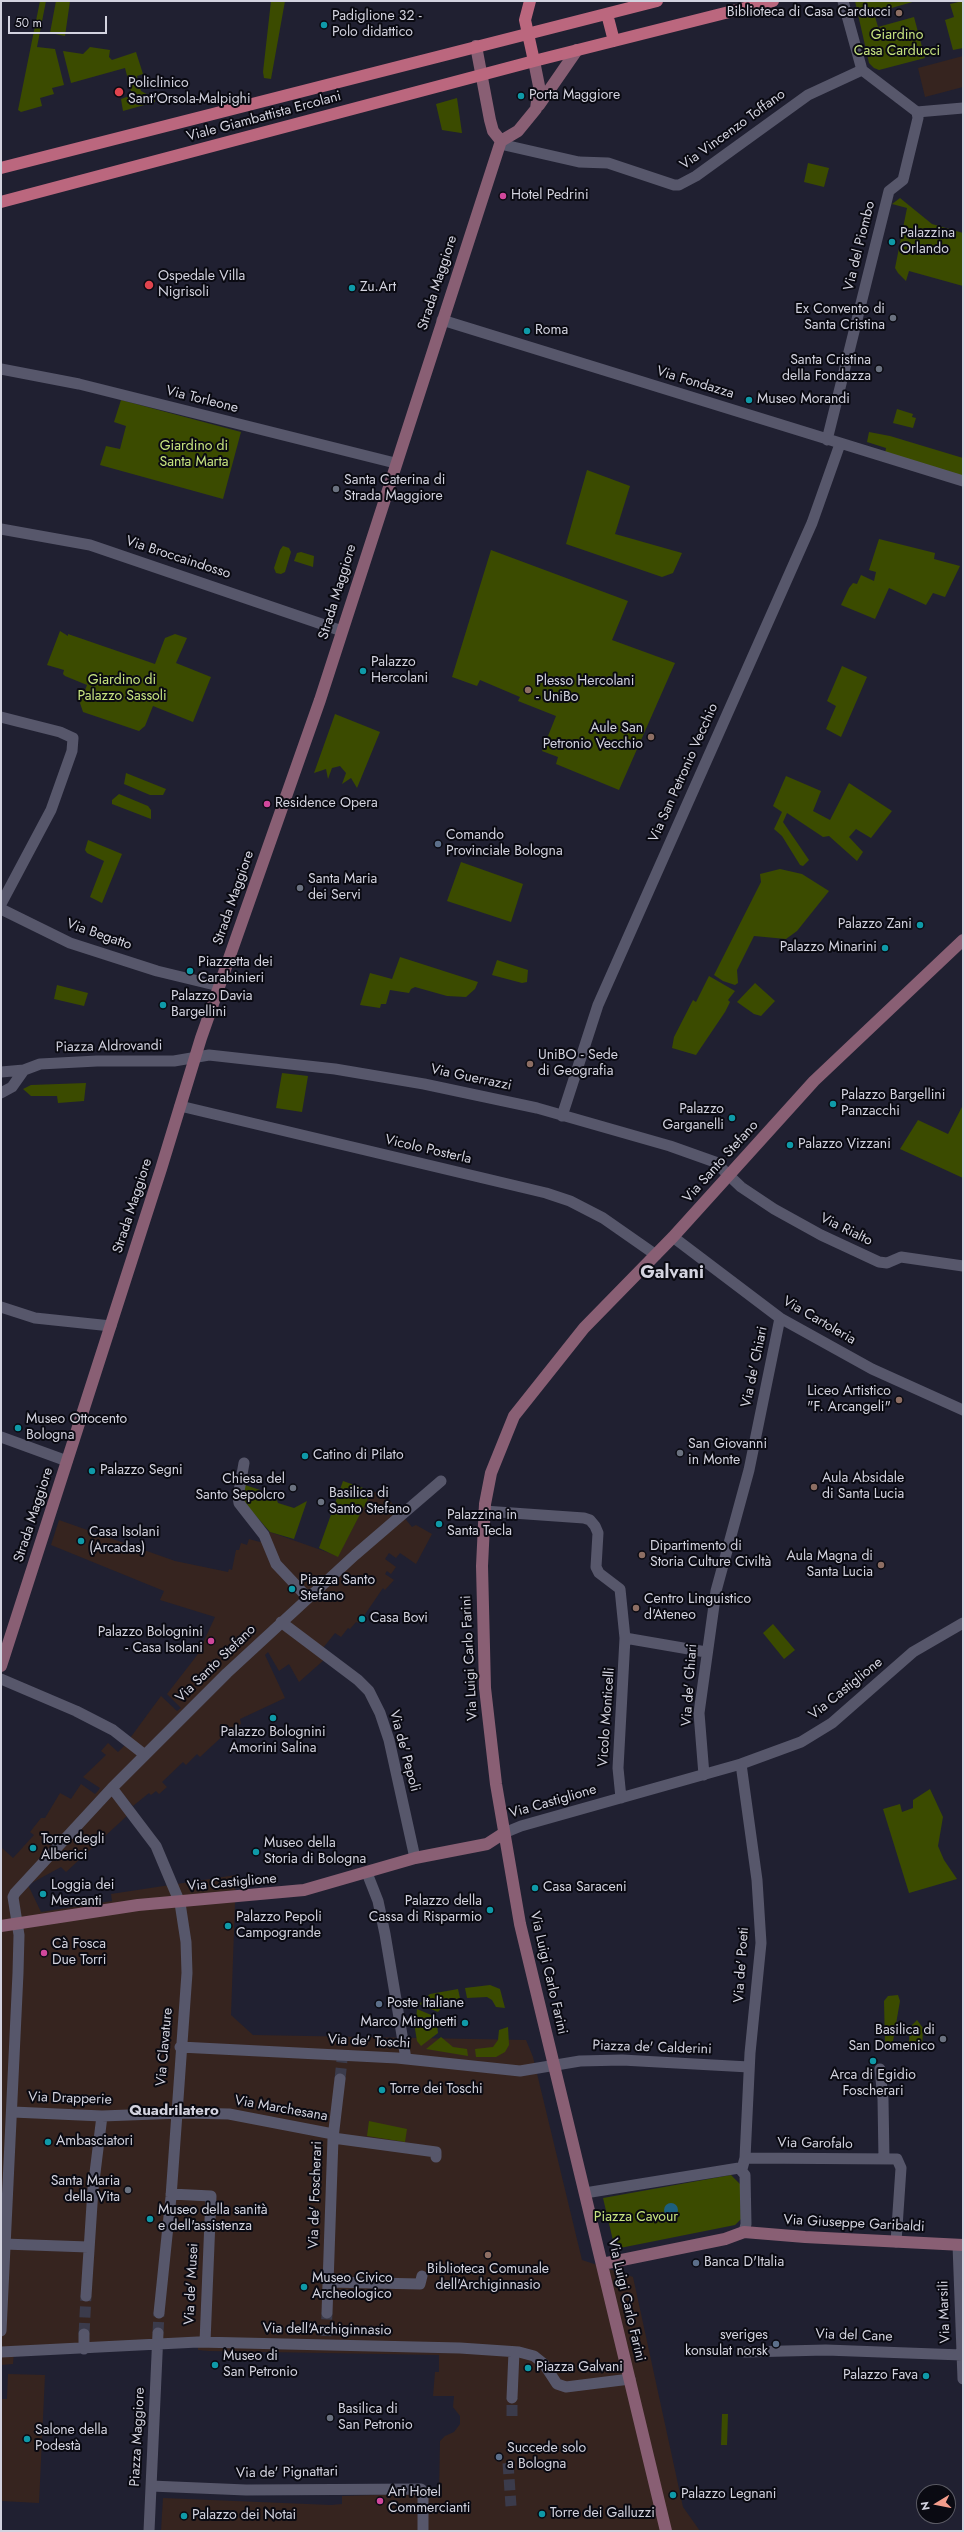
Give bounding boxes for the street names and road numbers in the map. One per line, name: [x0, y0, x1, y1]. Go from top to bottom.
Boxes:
street label: Via Vincenzo Toffano: [677, 86, 789, 174]
street label: Viale Giambattista Ercolani: [185, 88, 343, 146]
street label: Via del Piombo: [841, 199, 879, 293]
street label: Strada Maggiore: [415, 234, 461, 332]
street label: Via Fondazza: [654, 363, 736, 403]
street label: Via Torleone: [164, 383, 240, 417]
street label: Via Broccaindosso: [123, 533, 233, 583]
street label: Strada Maggiore: [316, 542, 360, 642]
street label: Via San Petronio Vecchio: [646, 701, 722, 845]
street label: Strada Maggiore: [210, 849, 258, 947]
street label: Via Begatto: [64, 916, 134, 954]
street label: Piazza Aldrovandi: [56, 1038, 162, 1056]
street label: Via Guerrazzi: [429, 1061, 513, 1095]
street label: Via Santo Stefano: [680, 1117, 762, 1207]
street label: Vicolo Posterla: [383, 1132, 473, 1168]
street label: Strada Maggiore: [110, 1157, 156, 1255]
street label: Via Rialto: [817, 1210, 875, 1250]
street label: Via Cartoleria: [779, 1293, 859, 1349]
street label: Via de' Chiari: [738, 1325, 772, 1409]
street label: Strada Maggiore: [11, 1466, 57, 1564]
street label: Via Luigi Carlo Farini: [458, 1595, 482, 1721]
street label: Via Santo Stefano: [172, 1622, 260, 1706]
street label: Via de' Chiari: [679, 1643, 701, 1727]
street label: Via Castiglione: [806, 1654, 886, 1724]
street label: Vicolo Monticelli: [595, 1667, 619, 1767]
street label: Via de' Pepoli: [385, 1708, 423, 1794]
street label: Via Castiglione: [508, 1782, 598, 1822]
street label: Via Castiglione: [187, 1871, 277, 1895]
street label: Via Luigi Carlo Farini: [526, 1910, 570, 2036]
street label: Via de' Poeti: [731, 1927, 753, 2003]
street label: Via Clavature: [153, 2007, 177, 2087]
street label: Via de' Toschi: [327, 2031, 411, 2053]
street label: Piazza de' Calderini: [592, 2038, 712, 2058]
street label: Via Drapperie: [28, 2089, 112, 2109]
street label: Via Marchesana: [233, 2093, 329, 2125]
street label: Via Garofalo: [777, 2135, 853, 2153]
street label: Via de' Foscherari: [306, 2141, 326, 2249]
street label: Via Giuseppe Garibaldi: [783, 2212, 925, 2236]
street label: Via Luigi Carlo Farini: [604, 2237, 648, 2363]
street label: Via de' Musei: [181, 2243, 203, 2325]
street label: Via Marsili: [936, 2280, 954, 2344]
street label: Via dell'Archiginnasio: [262, 2320, 392, 2340]
street label: Via del Cane: [815, 2326, 893, 2346]
street label: Piazza Maggiore: [127, 2387, 149, 2487]
street label: Via de' Pignattari: [236, 2464, 338, 2482]

